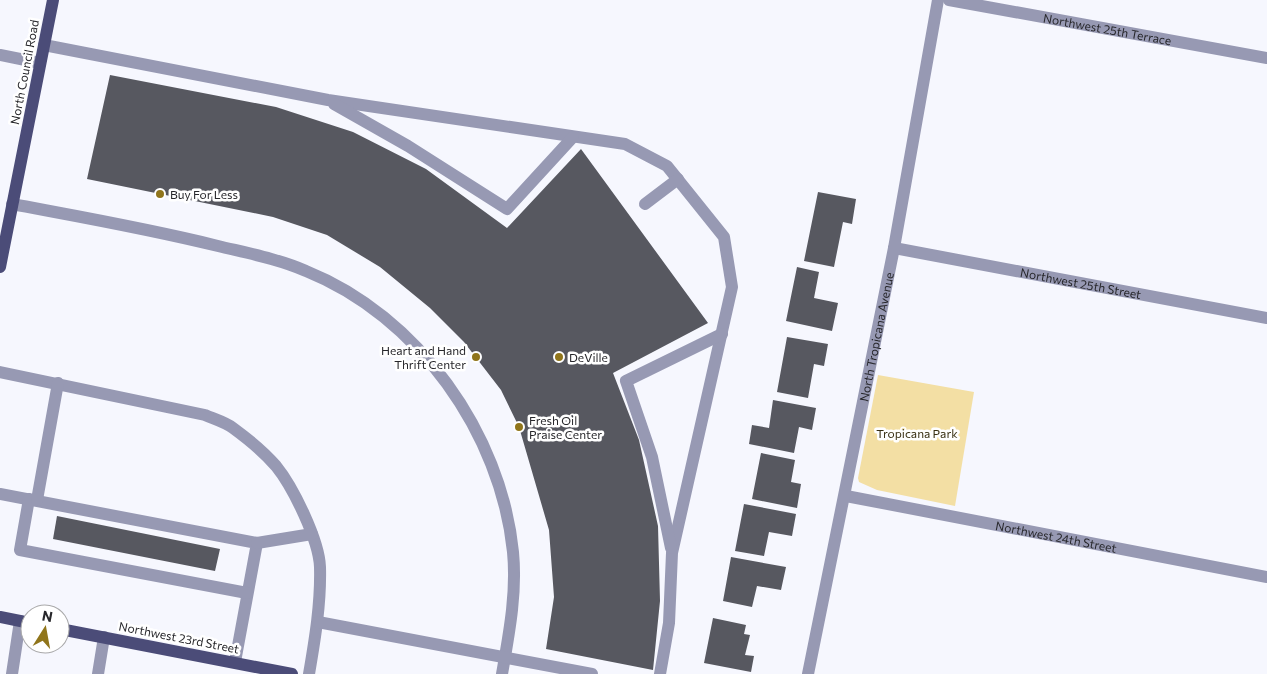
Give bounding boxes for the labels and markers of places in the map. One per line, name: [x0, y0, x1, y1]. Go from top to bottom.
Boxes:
place label: Buy For Less: [170, 187, 238, 201]
marker: Buy For Less: [154, 188, 166, 200]
place label: Heart and Hand Thrift Center: [381, 343, 466, 371]
place label: DeVille: [569, 350, 608, 364]
marker: Heart and Hand Thrift Center: [470, 351, 482, 363]
marker: DeVille: [553, 351, 565, 363]
place label: Fresh Oil Praise Center: [529, 413, 602, 441]
marker: Fresh Oil Praise Center: [513, 421, 525, 433]

